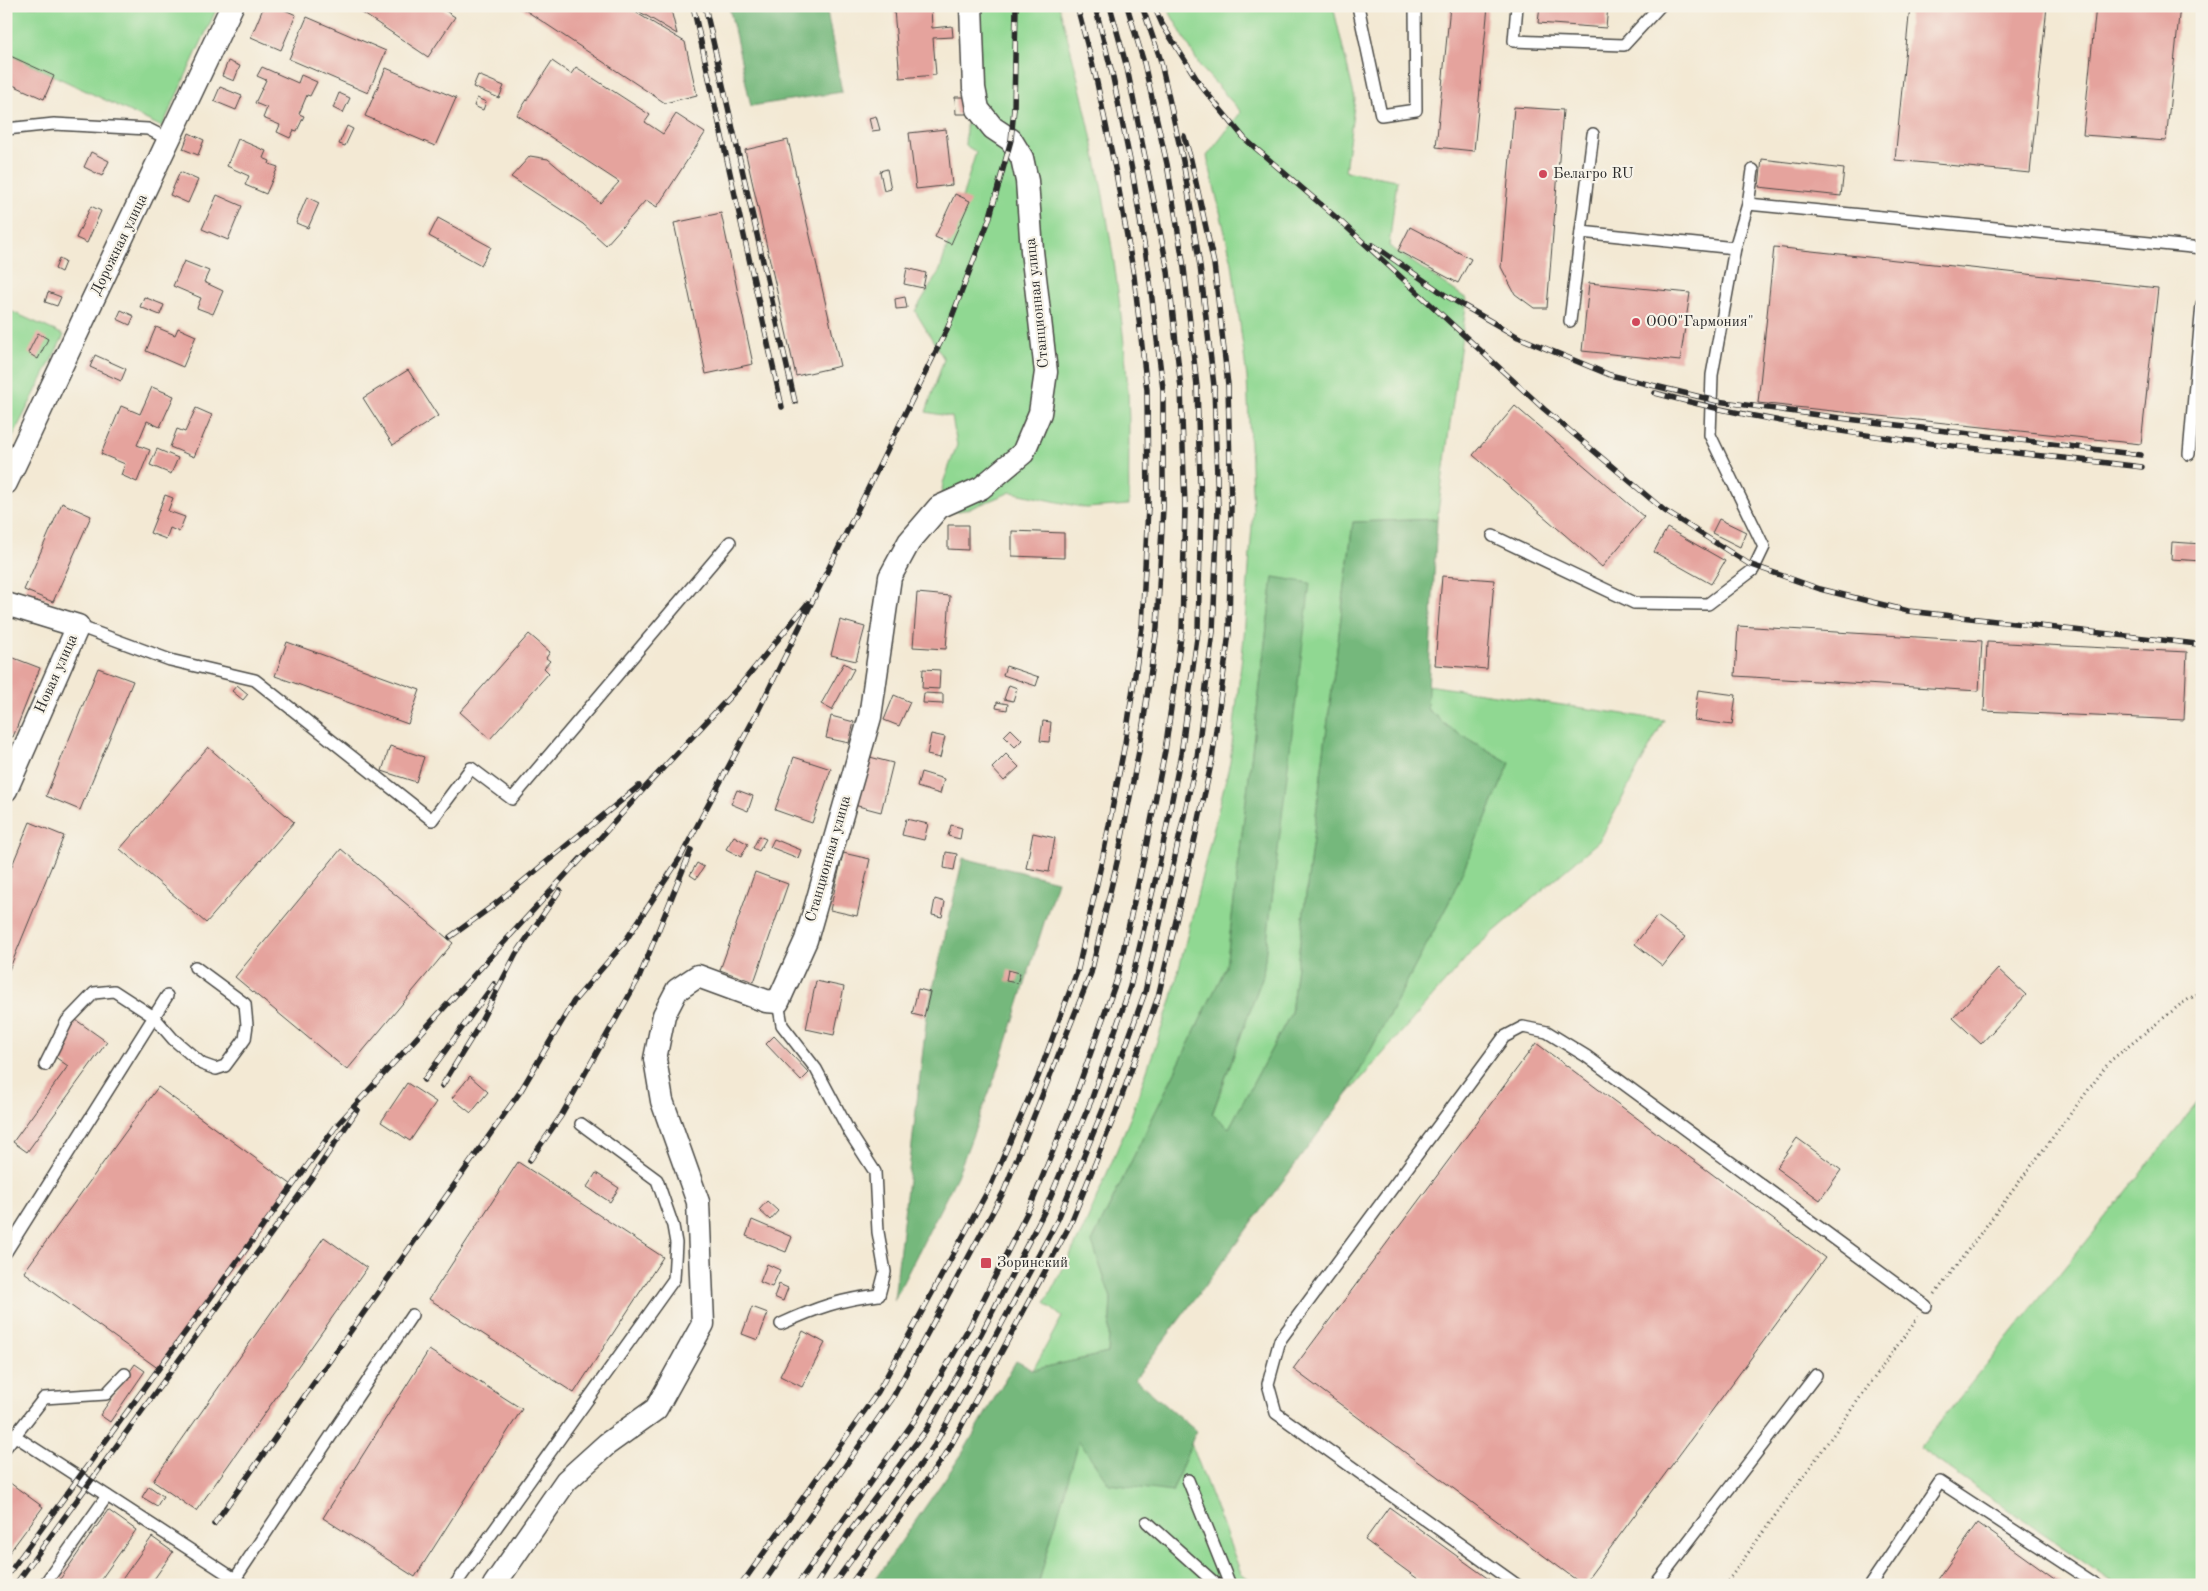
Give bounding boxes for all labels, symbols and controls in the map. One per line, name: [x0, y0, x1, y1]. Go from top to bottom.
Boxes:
place label: Белагро RU: [1553, 167, 1634, 182]
marker: Белагро RU: [1537, 168, 1549, 180]
street label: Дорожная улица: [89, 192, 151, 298]
street label: Станционная улица: [1024, 237, 1052, 369]
place label: ООО"Гармония": [1646, 315, 1754, 330]
marker: ООО"Гармония": [1630, 316, 1642, 328]
street label: Новая улица: [33, 632, 81, 716]
street label: Станционная улица: [804, 794, 854, 924]
marker: Зоринский: [979, 1256, 993, 1270]
place label: Зоринский: [997, 1256, 1068, 1271]

